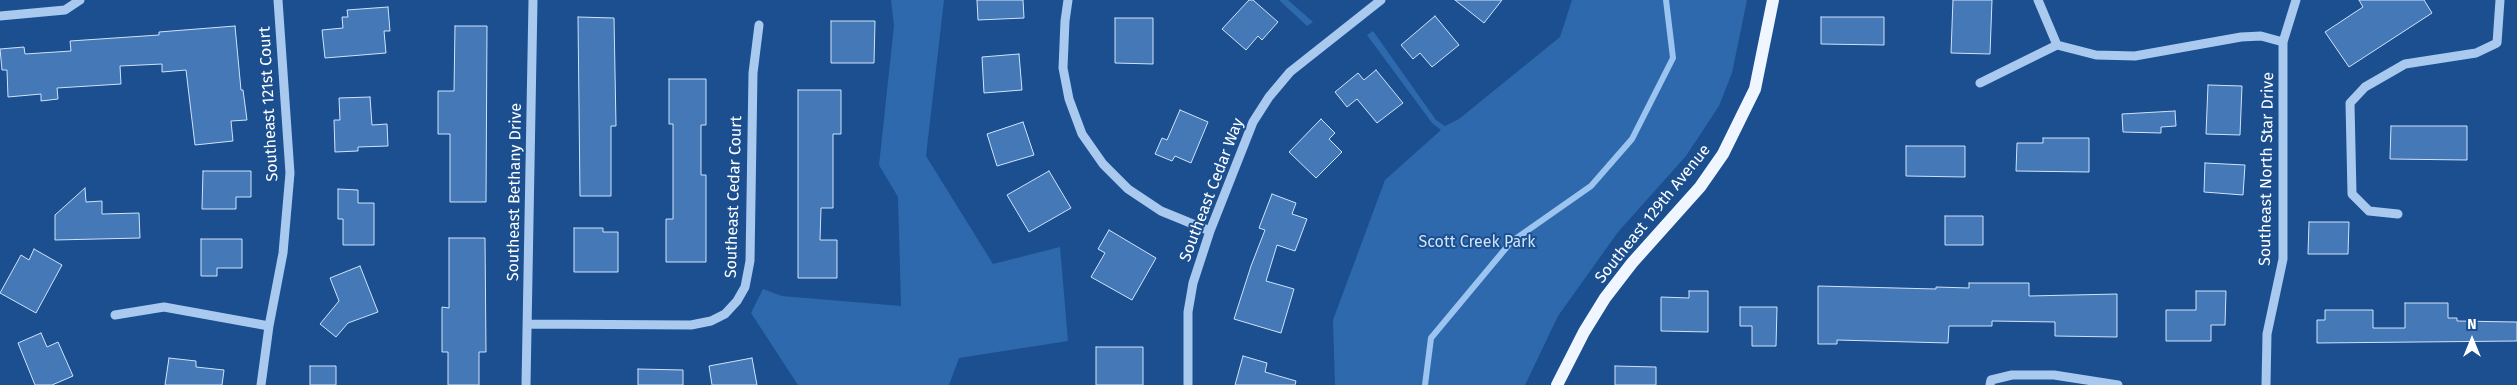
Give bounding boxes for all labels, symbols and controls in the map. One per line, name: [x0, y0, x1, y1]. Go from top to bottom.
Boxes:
street label: Southeast 121st Court: [255, 26, 283, 182]
street label: Southeast North Star Drive: [2256, 72, 2278, 266]
street label: Southeast Bethany Drive: [504, 103, 526, 281]
street label: Southeast Cedar Way: [1176, 115, 1248, 265]
street label: Southeast Cedar Court: [722, 116, 746, 278]
street label: Southeast 129th Avenue: [1591, 141, 1715, 287]
park label: Scott Creek Park: [1419, 233, 1535, 253]
north arrow: [2447, 315, 2497, 365]
text: N: [2467, 316, 2477, 333]

